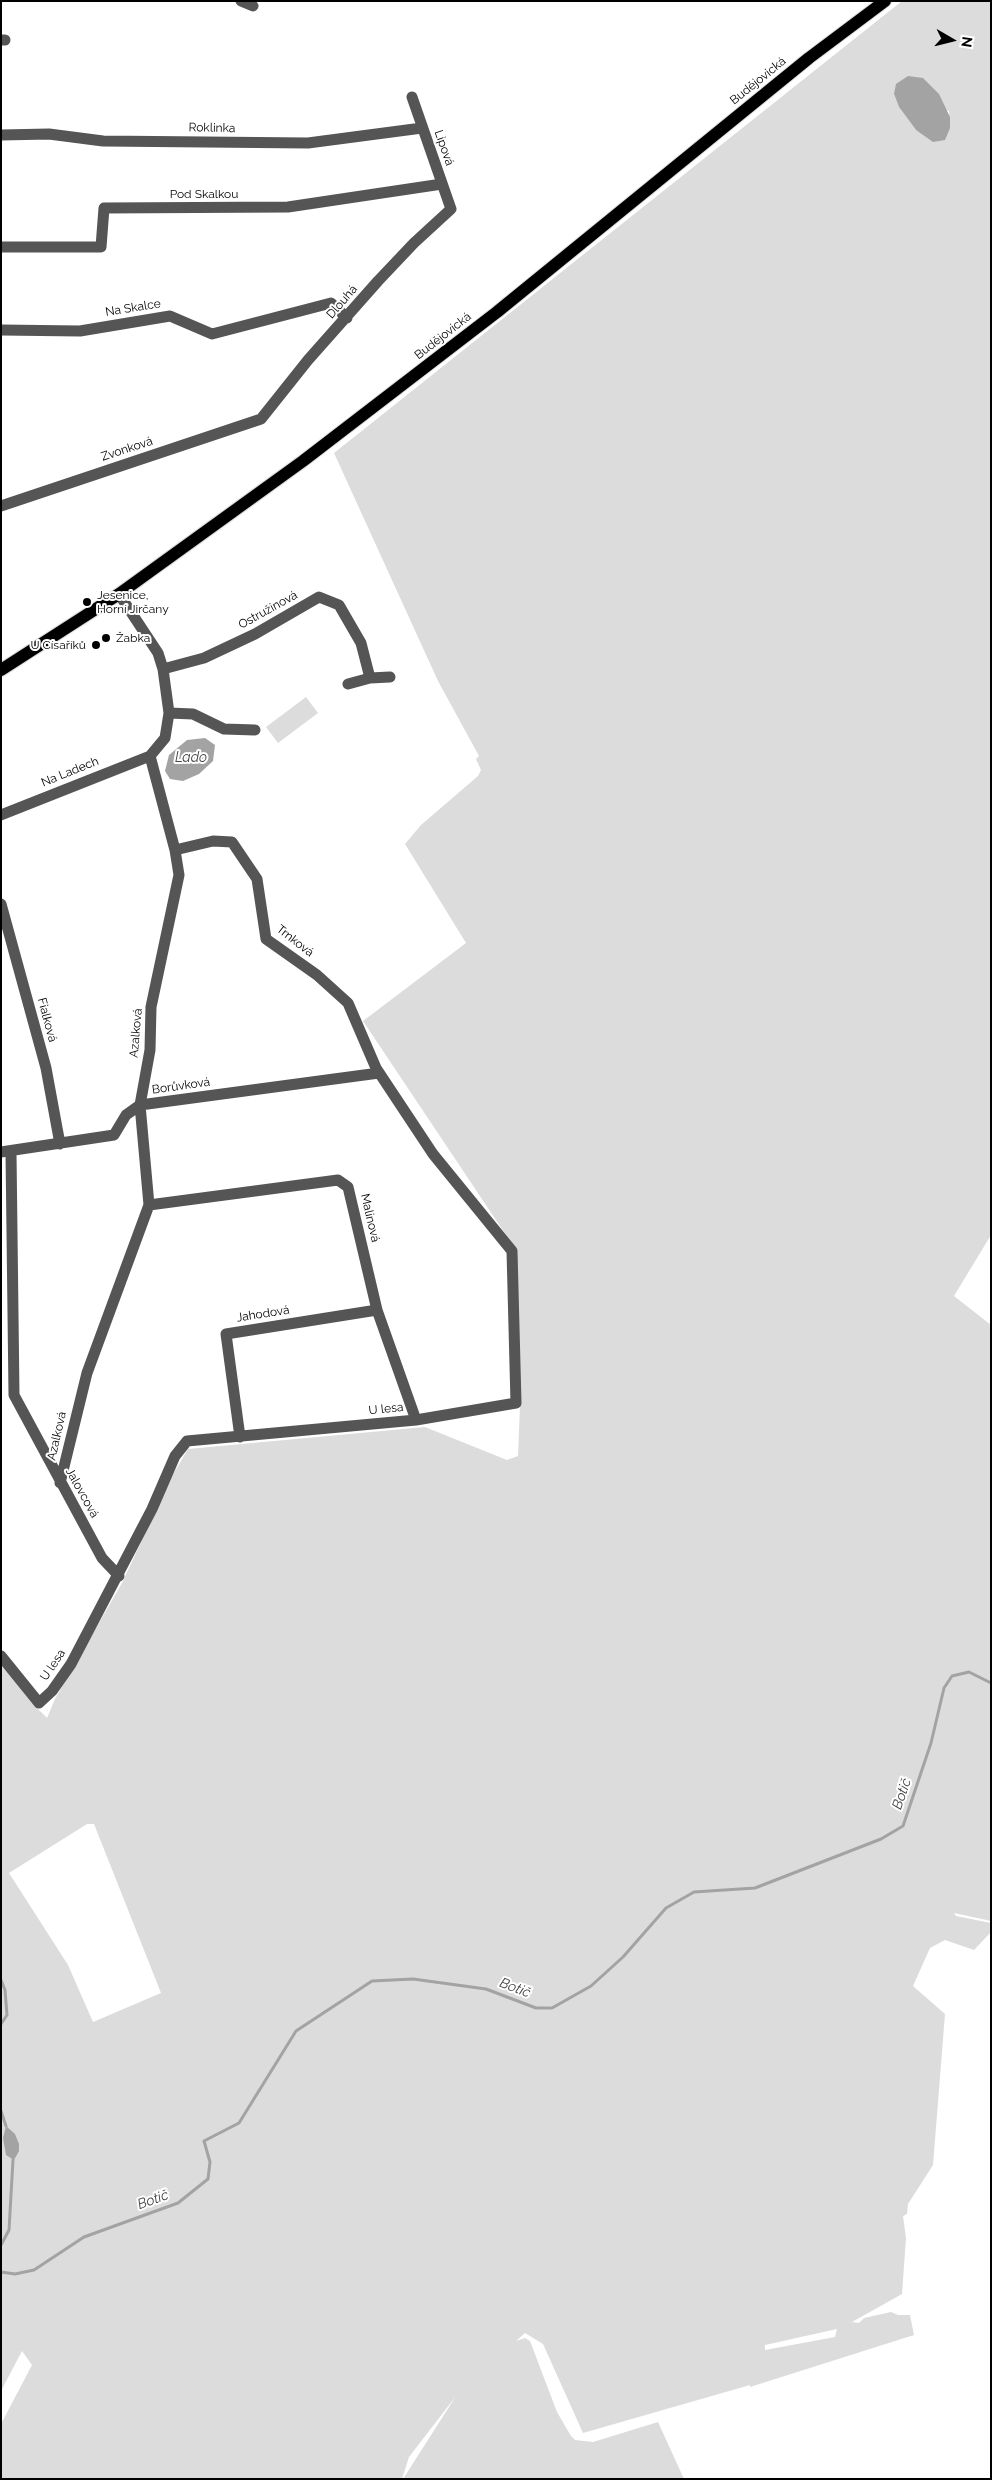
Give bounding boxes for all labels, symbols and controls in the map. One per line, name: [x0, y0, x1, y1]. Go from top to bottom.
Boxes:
north arrow: [927, 15, 977, 65]
text: N: [958, 36, 976, 48]
street label: Budějovická: [727, 54, 789, 108]
street label: Roklinka: [188, 120, 236, 136]
street label: Lipová: [431, 128, 457, 168]
street label: Pod Skalkou: [170, 187, 238, 201]
street label: Dlouhá: [324, 282, 360, 322]
street label: Na Skalce: [104, 297, 162, 319]
street label: Budějovická: [412, 309, 474, 363]
street label: Zvonková: [99, 434, 155, 464]
place label: Jesenice, Horní Jirčany: [97, 588, 169, 616]
street label: Ostružinová: [236, 588, 300, 632]
marker: Jesenice, Horní Jirčany: [81, 596, 93, 608]
place label: Žabka: [116, 631, 150, 645]
marker: Žabka: [100, 632, 112, 644]
place label: U Císaříků: [30, 638, 86, 652]
marker: U Císaříků: [90, 639, 102, 651]
water label: Lado: [175, 750, 207, 766]
street label: Na Ladech: [39, 754, 101, 790]
street label: Trnková: [274, 922, 316, 960]
street label: Fialková: [34, 996, 60, 1044]
street label: Azalková: [127, 1008, 145, 1058]
street label: Borůvková: [151, 1075, 211, 1097]
street label: Malinová: [357, 1192, 383, 1244]
street label: Jahodová: [235, 1303, 291, 1325]
street label: U lesa: [368, 1400, 404, 1418]
street label: Azalková: [44, 1410, 70, 1462]
street label: Jalovcová: [62, 1466, 102, 1520]
street label: U lesa: [37, 1647, 69, 1683]
water label: Botič: [889, 1776, 915, 1812]
water label: Botič: [497, 1974, 533, 2002]
water label: Botič: [135, 2187, 171, 2213]

